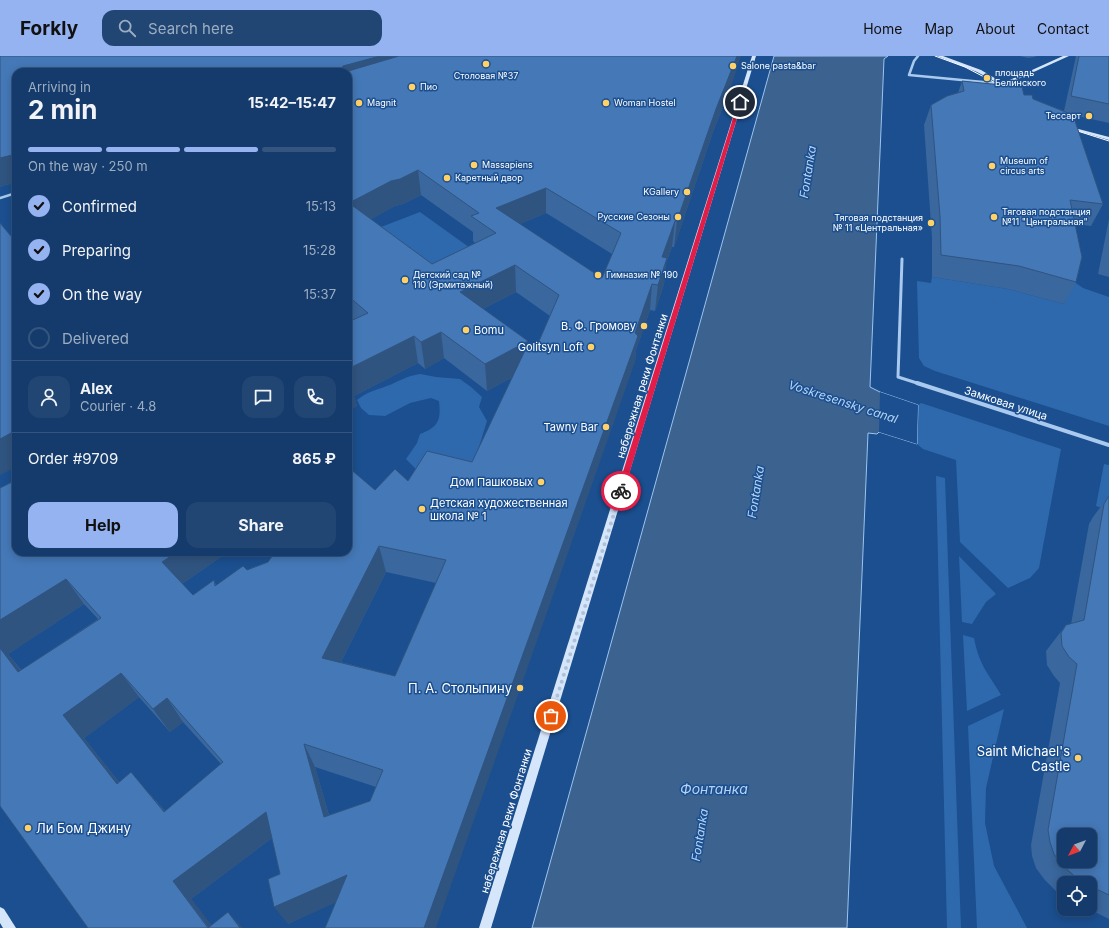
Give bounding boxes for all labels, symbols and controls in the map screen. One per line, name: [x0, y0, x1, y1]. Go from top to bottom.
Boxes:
search box: [102, 10, 382, 46]
text: Forkly: [20, 17, 78, 40]
icon: search: [116, 17, 138, 39]
text: Search here: [148, 19, 234, 38]
text: Home: [863, 20, 902, 37]
text: Map: [924, 20, 954, 37]
text: About: [976, 20, 1015, 37]
text: Contact: [1037, 20, 1089, 37]
marker: Столовая №37: [481, 59, 491, 69]
place label: Salone pasta&bar: [741, 60, 816, 71]
marker: Salone pasta&bar: [728, 61, 738, 71]
place label: площадь Белинского: [995, 67, 1046, 88]
place label: Столовая №37: [454, 70, 518, 81]
marker: площадь Белинского: [982, 73, 992, 83]
text: Arriving in: [28, 79, 91, 95]
place label: Пио: [420, 81, 437, 92]
marker: Пио: [407, 82, 417, 92]
pin: [723, 85, 757, 119]
icon: home: [729, 91, 751, 113]
text: 15:42–15:47: [248, 93, 336, 112]
text: 2 min: [28, 94, 98, 125]
place label: Magnit: [367, 97, 396, 108]
place label: Woman Hostel: [614, 97, 676, 108]
marker: Magnit: [354, 98, 364, 108]
marker: Woman Hostel: [601, 98, 611, 108]
place label: Тессарт: [1046, 110, 1082, 121]
marker: Тессарт: [1084, 111, 1094, 121]
water label: Fontanka: [796, 145, 819, 199]
place label: Museum of circus arts: [1000, 155, 1049, 176]
text: On the way · 250 m: [28, 158, 148, 174]
place label: Massapiens: [482, 159, 533, 170]
marker: Massapiens: [469, 160, 479, 170]
marker: Museum of circus arts: [987, 161, 997, 171]
place label: Каретный двор: [455, 172, 523, 183]
marker: Каретный двор: [442, 173, 452, 183]
place label: KGallery: [643, 186, 679, 197]
marker: KGallery: [682, 187, 692, 197]
icon: check: [28, 195, 50, 217]
text: Confirmed: [62, 197, 137, 216]
text: 15:13: [306, 198, 336, 214]
place label: Тяговая подстанция №11 "Центральная": [1002, 206, 1091, 227]
place label: Русские Сезоны: [597, 211, 670, 222]
marker: Русские Сезоны: [673, 212, 683, 222]
place label: Тяговая подстанция № 11 «Центральная»: [833, 212, 923, 233]
marker: Тяговая подстанция №11 "Центральная": [989, 212, 999, 222]
marker: Тяговая подстанция № 11 «Центральная»: [926, 218, 936, 228]
icon: check: [28, 239, 50, 261]
text: Preparing: [62, 241, 131, 260]
text: 15:28: [303, 242, 336, 258]
place label: Детский сад № 110 (Эрмитажный): [413, 269, 493, 290]
place label: Гимназия № 190: [606, 269, 678, 280]
marker: Гимназия № 190: [593, 270, 603, 280]
marker: Детский сад № 110 (Эрмитажный): [400, 275, 410, 285]
icon: check: [28, 283, 50, 305]
text: On the way: [62, 285, 142, 304]
text: 15:37: [304, 286, 336, 302]
street label: набережная реки Фонтанки: [613, 312, 671, 460]
place label: В. Ф. Громову: [561, 319, 636, 333]
marker: В. Ф. Громову: [639, 321, 649, 331]
place label: Bomu: [474, 323, 504, 337]
marker: Bomu: [461, 325, 471, 335]
text: Delivered: [62, 329, 129, 348]
place label: Golitsyn Loft: [518, 340, 583, 354]
marker: Golitsyn Loft: [586, 342, 596, 352]
button: person: [28, 376, 70, 418]
button: chat: [242, 376, 284, 418]
button: phone: [294, 376, 336, 418]
water label: Voskresensky canal: [787, 377, 900, 426]
text: Alex: [80, 379, 113, 398]
street label: Замковая улица: [963, 383, 1049, 423]
text: Courier · 4.8: [80, 398, 156, 414]
place label: Tawny Bar: [543, 420, 598, 434]
marker: Tawny Bar: [601, 422, 611, 432]
text: Order #9709: [28, 449, 118, 468]
text: 865 ₽: [292, 449, 336, 468]
water label: Fontanka: [744, 465, 767, 519]
courier: [601, 471, 641, 511]
place label: Дом Пашковых: [450, 475, 533, 489]
marker: Дом Пашковых: [536, 477, 546, 487]
icon: bike: [610, 480, 632, 502]
place label: Детская художественная школа № 1: [430, 496, 568, 523]
button: Help: [28, 502, 178, 548]
button: Share: [186, 502, 336, 548]
marker: Детская художественная школа № 1: [417, 504, 427, 514]
place label: П. А. Столыпину: [408, 680, 512, 696]
marker: П. А. Столыпину: [515, 683, 525, 693]
pin: [534, 699, 568, 733]
icon: bag: [540, 705, 562, 727]
place label: Saint Michael's Castle: [977, 743, 1070, 774]
street label: набережная реки Фонтанки: [477, 747, 535, 895]
marker: Saint Michael's Castle: [1073, 753, 1083, 763]
water label: Фонтанка: [680, 780, 748, 797]
water label: Fontanka: [688, 808, 711, 862]
place label: Ли Бом Джину: [36, 820, 131, 836]
marker: Ли Бом Джину: [23, 823, 33, 833]
north arrow: [1057, 828, 1097, 868]
map controls: [1057, 828, 1097, 916]
button: locate: [1057, 876, 1097, 916]

